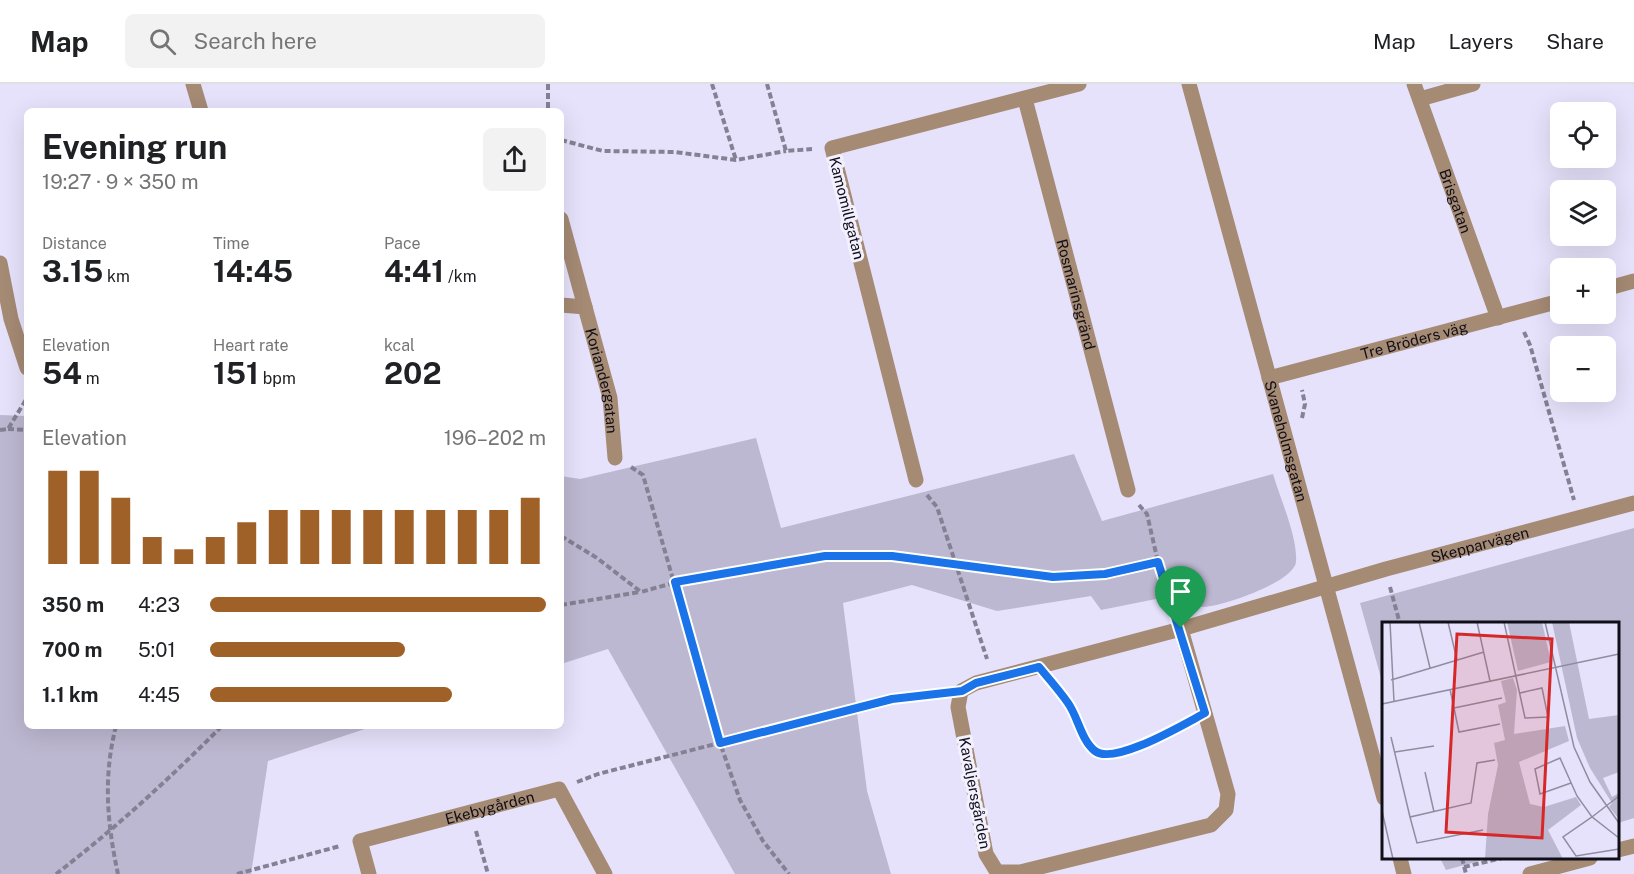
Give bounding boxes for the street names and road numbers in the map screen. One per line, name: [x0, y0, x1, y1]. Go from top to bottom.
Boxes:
street label: Kamomillgatan: [826, 155, 868, 261]
street label: Brisgatan: [1437, 166, 1475, 235]
street label: Rosmarinsgränd: [1054, 237, 1099, 352]
street label: Tre Bröders väg: [1359, 317, 1469, 362]
street label: Koriandergatan: [583, 326, 621, 434]
street label: Svaneholmsgatan: [1262, 378, 1311, 503]
street label: Skepparvägen: [1429, 523, 1530, 565]
street label: Kavaljersgården: [956, 736, 994, 850]
street label: Ekebygården: [443, 787, 536, 827]

